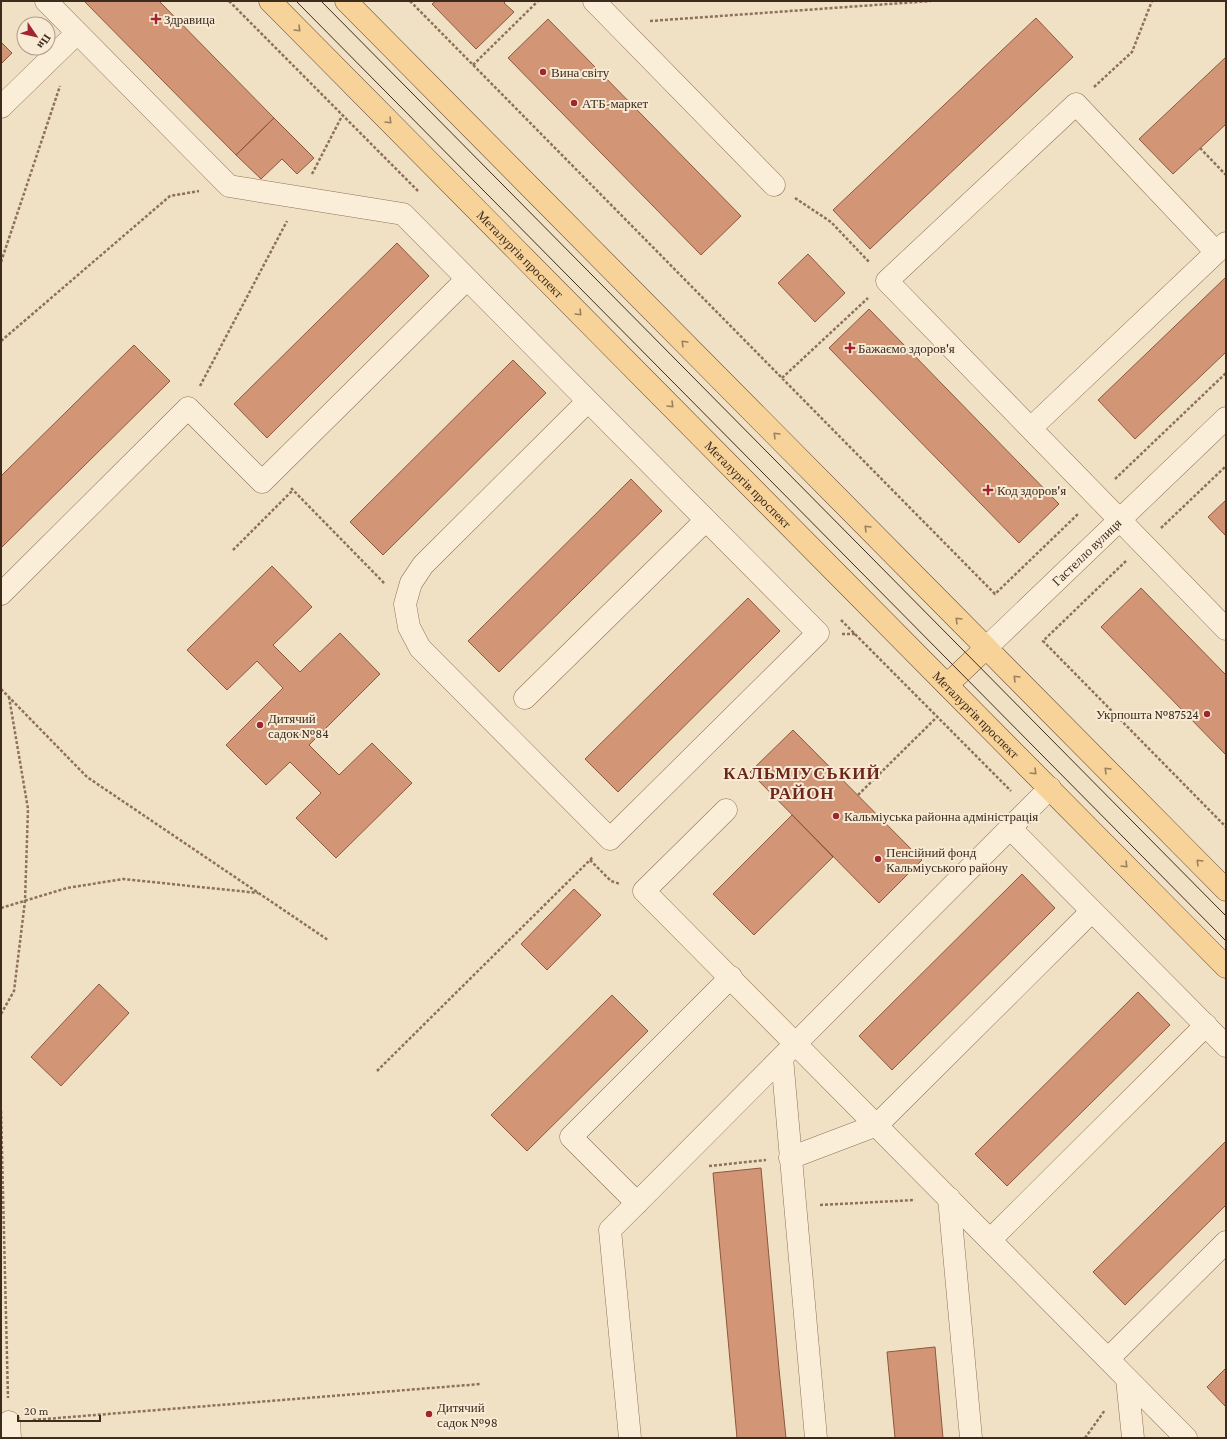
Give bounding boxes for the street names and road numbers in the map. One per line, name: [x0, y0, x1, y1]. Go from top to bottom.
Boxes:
street label: Металургів проспект: [474, 208, 567, 301]
street label: Металургів проспект: [702, 438, 795, 532]
street label: Гастелло вулиця: [1049, 516, 1124, 589]
street label: Металургів проспект: [930, 668, 1022, 762]

